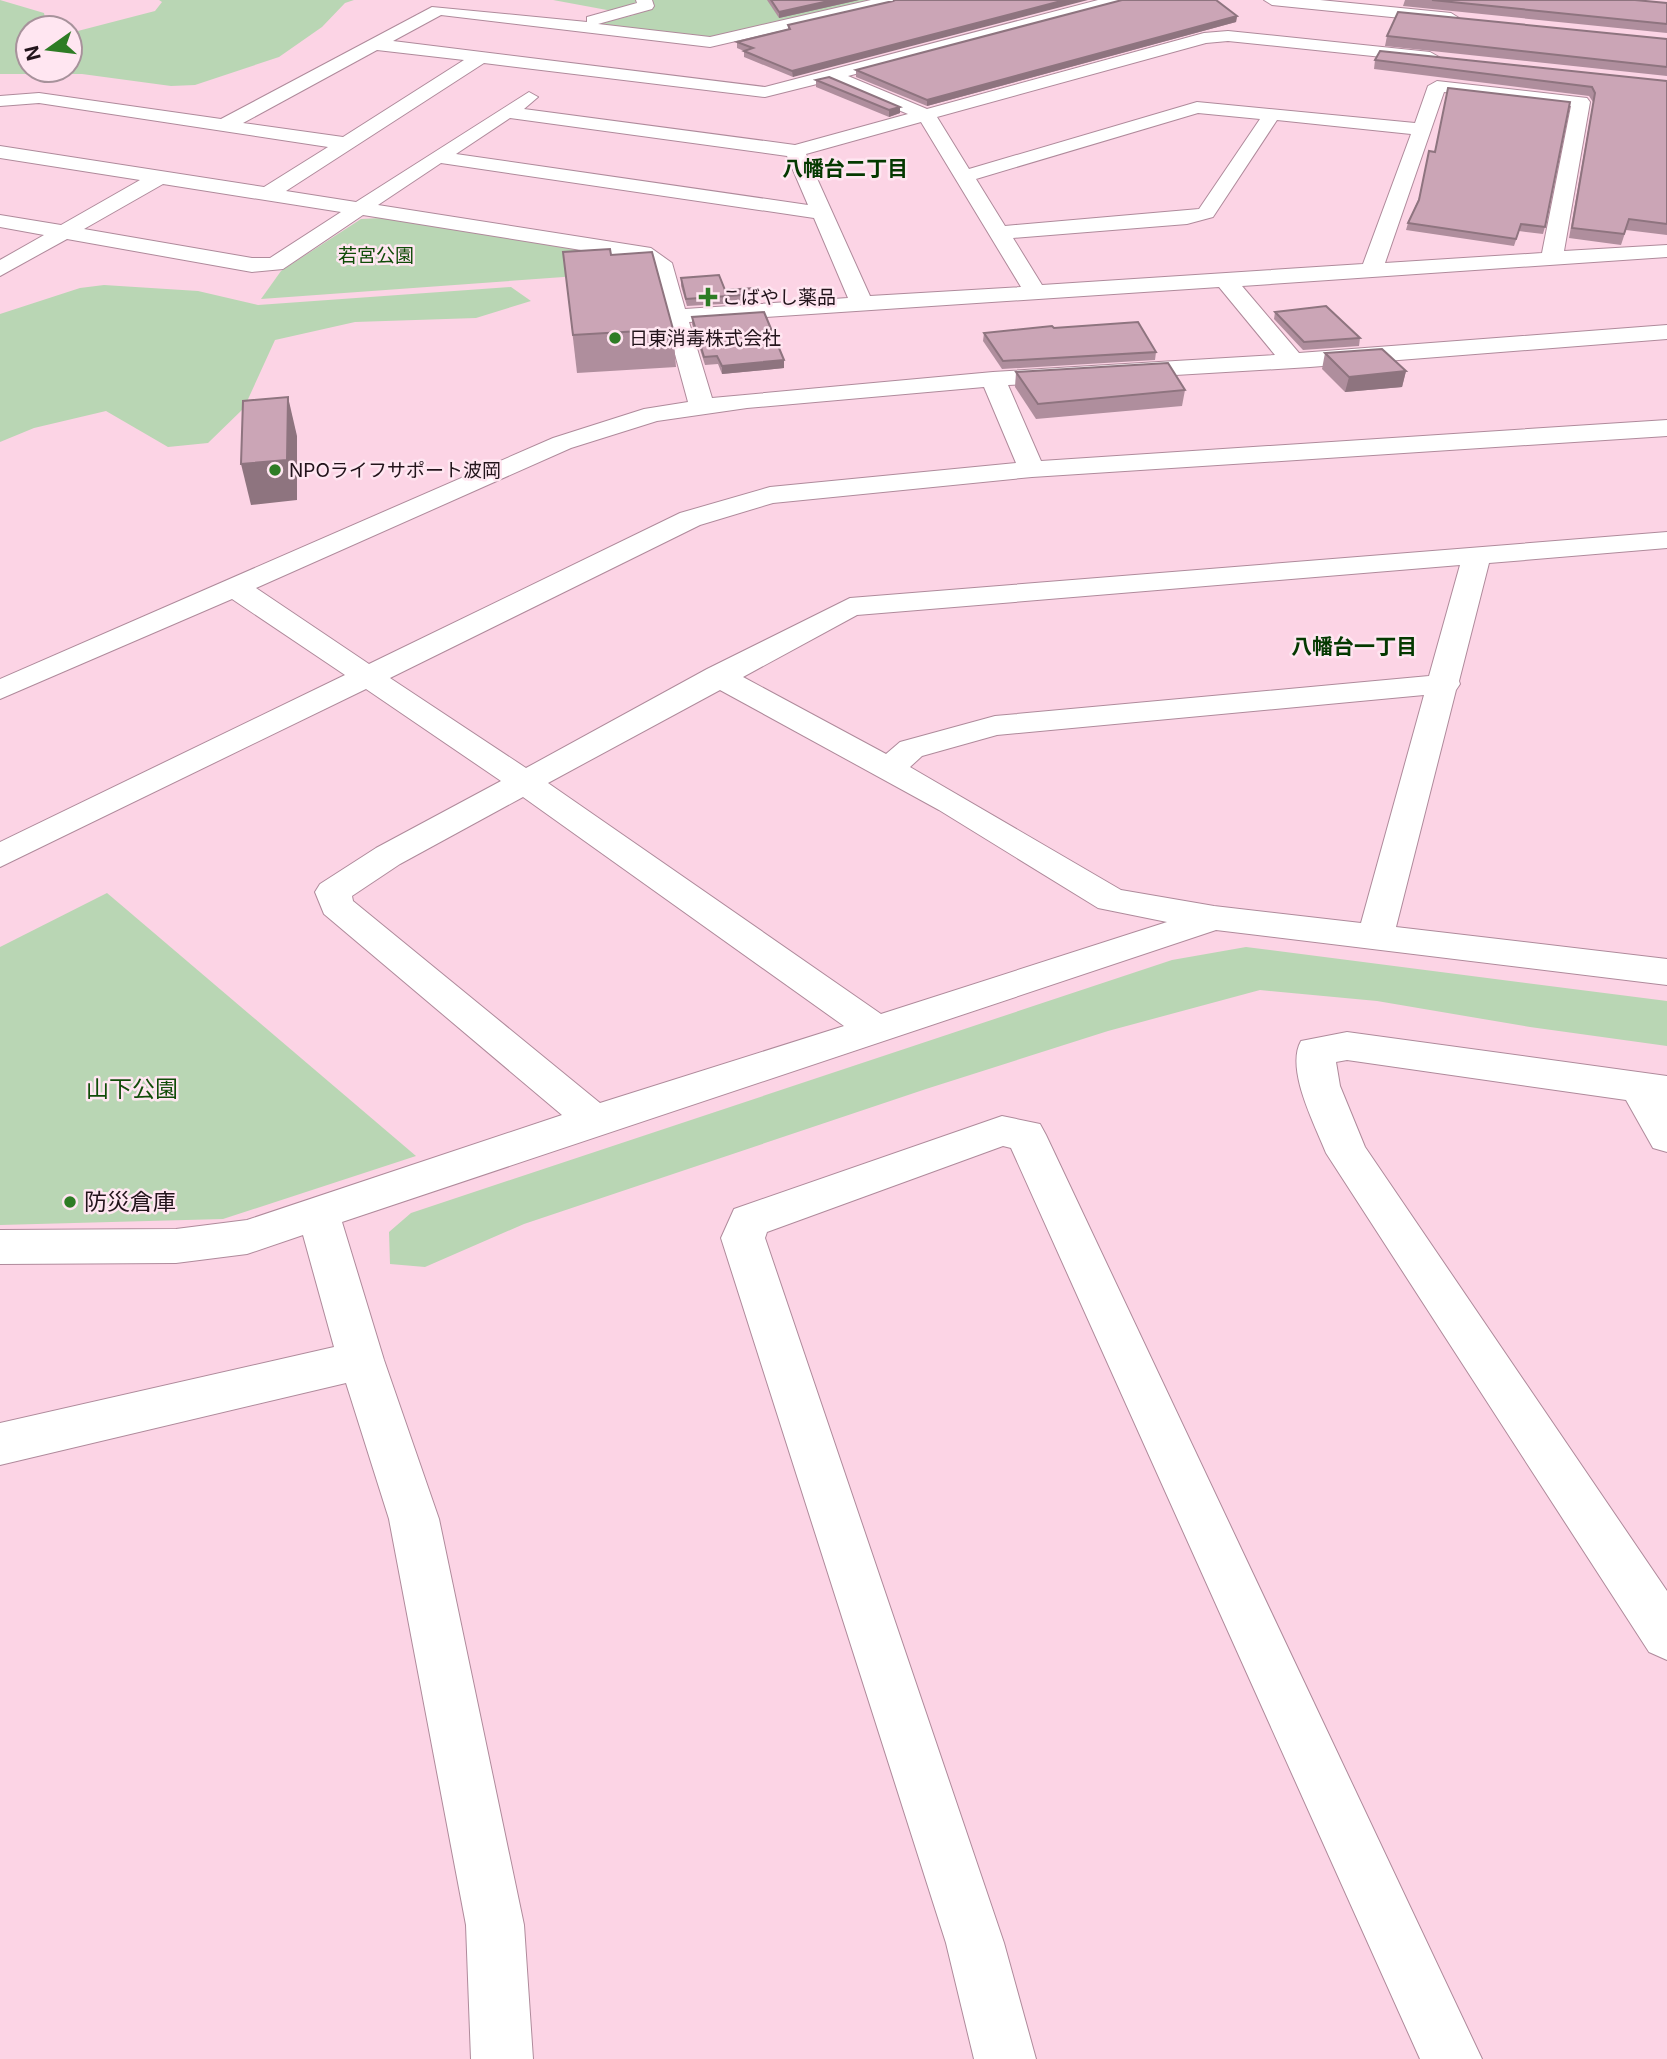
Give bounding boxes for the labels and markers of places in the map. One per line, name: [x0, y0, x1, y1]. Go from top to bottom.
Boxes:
place label: こばやし薬品: [722, 286, 836, 309]
marker: こばやし薬品: [700, 289, 716, 305]
place label: 日東消毒株式会社: [629, 327, 781, 350]
marker: 日東消毒株式会社: [607, 330, 623, 346]
place label: NPOライフサポート波岡: [289, 459, 501, 482]
marker: NPOライフサポート波岡: [267, 462, 283, 478]
place label: 防災倉庫: [84, 1188, 176, 1216]
marker: 防災倉庫: [62, 1194, 78, 1210]

